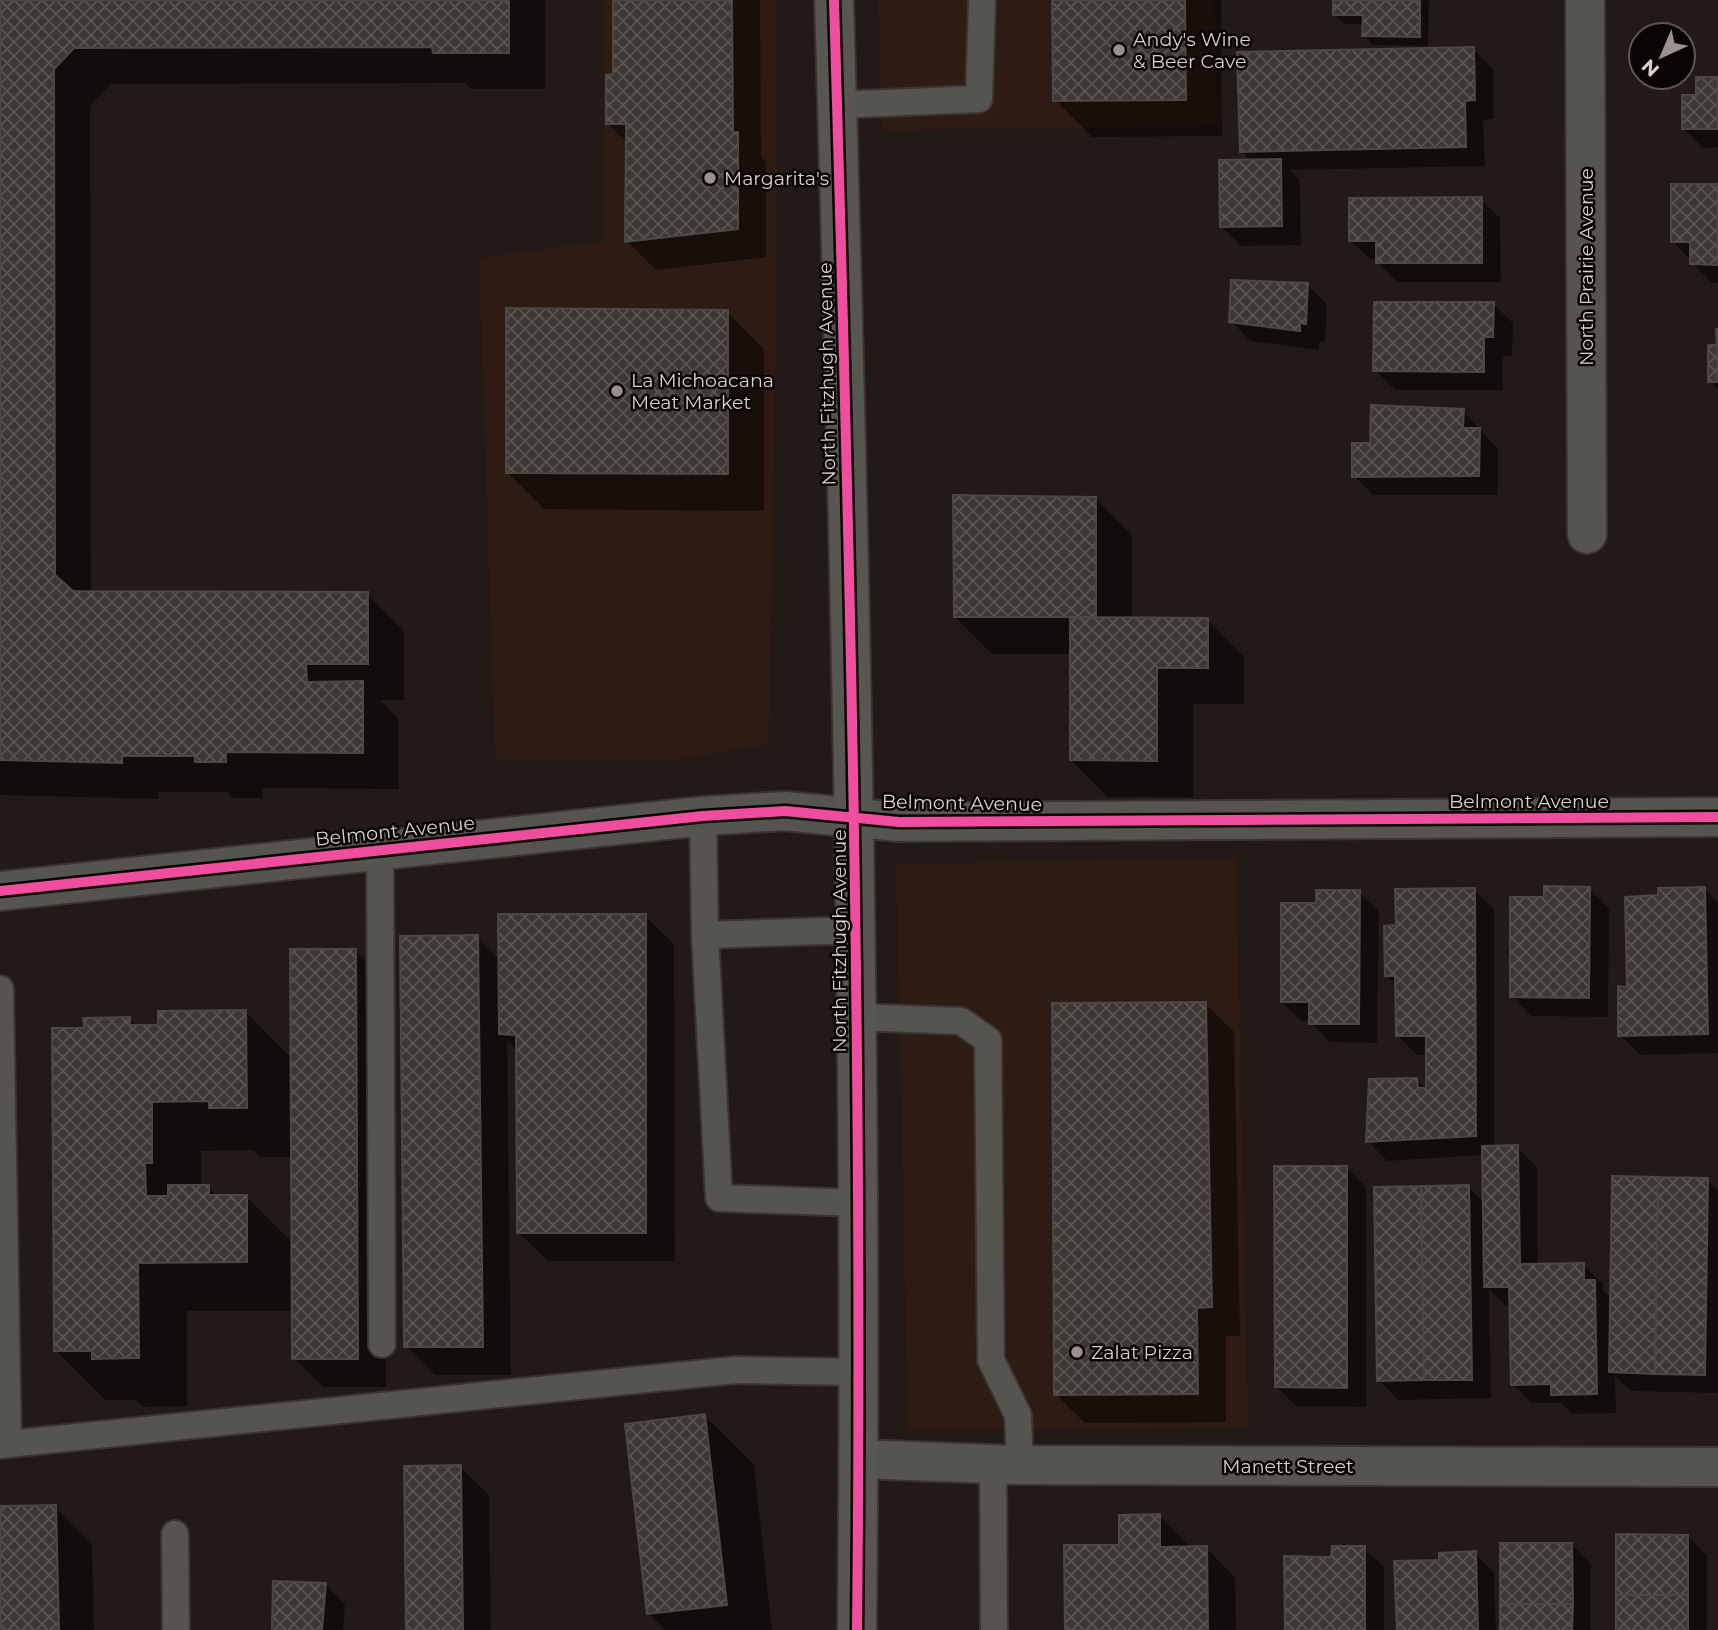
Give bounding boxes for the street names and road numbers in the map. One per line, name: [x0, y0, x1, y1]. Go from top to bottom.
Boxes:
street label: North Prairie Avenue: [1575, 168, 1598, 366]
street label: North Fitzhugh Avenue: [814, 262, 840, 486]
street label: Belmont Avenue: [882, 790, 1042, 816]
street label: Belmont Avenue: [1449, 790, 1609, 813]
street label: Belmont Avenue: [314, 811, 476, 851]
street label: North Fitzhugh Avenue: [828, 829, 851, 1053]
street label: Manett Street: [1222, 1455, 1354, 1478]

